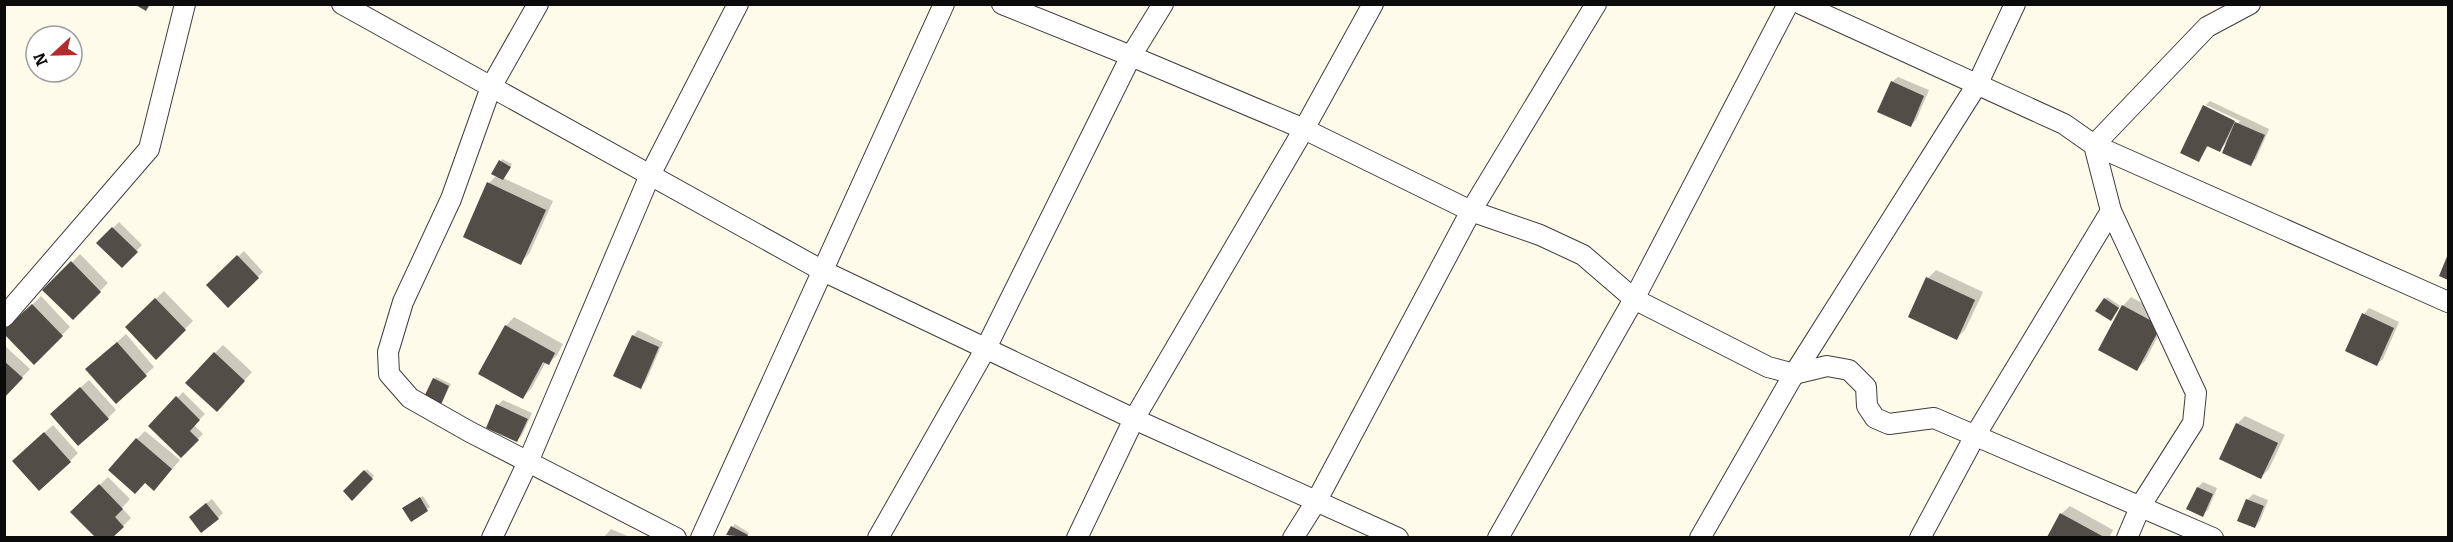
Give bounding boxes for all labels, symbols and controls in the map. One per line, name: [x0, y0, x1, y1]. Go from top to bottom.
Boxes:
north arrow: [24, 24, 84, 84]
text: N: [29, 50, 52, 69]

